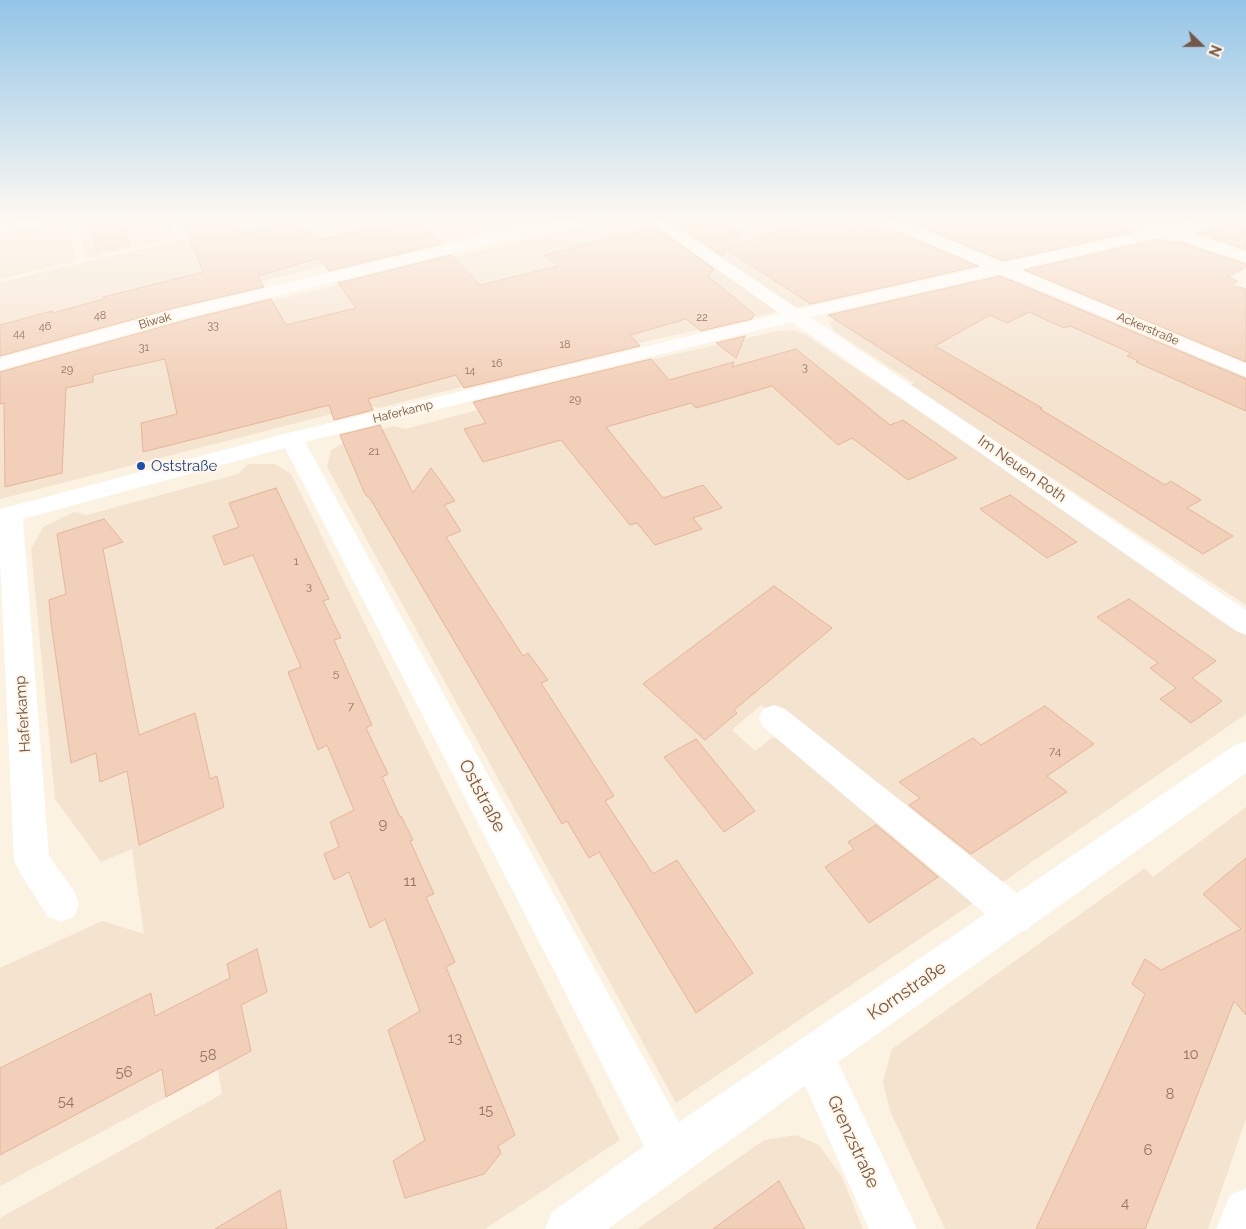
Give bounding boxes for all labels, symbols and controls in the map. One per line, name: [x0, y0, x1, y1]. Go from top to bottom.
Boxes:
north arrow: [1176, 20, 1226, 70]
text: N: [1205, 43, 1224, 59]
house number: 48: [94, 309, 106, 323]
street label: Ackerstraße: [1115, 309, 1181, 349]
street label: Biwak: [137, 310, 173, 332]
house number: 22: [696, 311, 708, 325]
house number: 33: [207, 319, 219, 333]
house number: 46: [39, 320, 51, 334]
house number: 44: [13, 327, 25, 341]
house number: 18: [559, 338, 571, 352]
house number: 31: [139, 341, 149, 355]
house number: 16: [491, 357, 503, 371]
house number: 3: [802, 361, 808, 375]
house number: 29: [61, 363, 73, 377]
house number: 14: [465, 364, 475, 378]
house number: 29: [569, 393, 581, 407]
street label: Haferkamp: [371, 398, 435, 426]
street label: Im Neuen Roth: [974, 432, 1070, 506]
house number: 21: [368, 444, 380, 458]
place label: Oststraße: [151, 457, 217, 475]
marker: Oststraße: [135, 460, 147, 472]
house number: 1: [293, 554, 299, 568]
house number: 3: [306, 579, 312, 593]
house number: 5: [333, 666, 339, 680]
street label: Haferkamp: [11, 675, 35, 753]
house number: 7: [348, 699, 354, 713]
house number: 74: [1049, 744, 1061, 758]
street label: Oststraße: [454, 756, 510, 836]
house number: 9: [379, 815, 387, 833]
house number: 11: [404, 872, 416, 890]
street label: Kornstraße: [864, 957, 950, 1025]
house number: 13: [448, 1029, 462, 1047]
house number: 10: [1183, 1045, 1199, 1063]
house number: 58: [199, 1046, 217, 1064]
house number: 56: [115, 1063, 133, 1081]
house number: 8: [1166, 1085, 1174, 1103]
house number: 54: [58, 1092, 74, 1110]
street label: Grenzstraße: [822, 1092, 884, 1192]
house number: 15: [479, 1101, 493, 1119]
house number: 6: [1143, 1141, 1153, 1159]
house number: 4: [1121, 1194, 1129, 1212]

